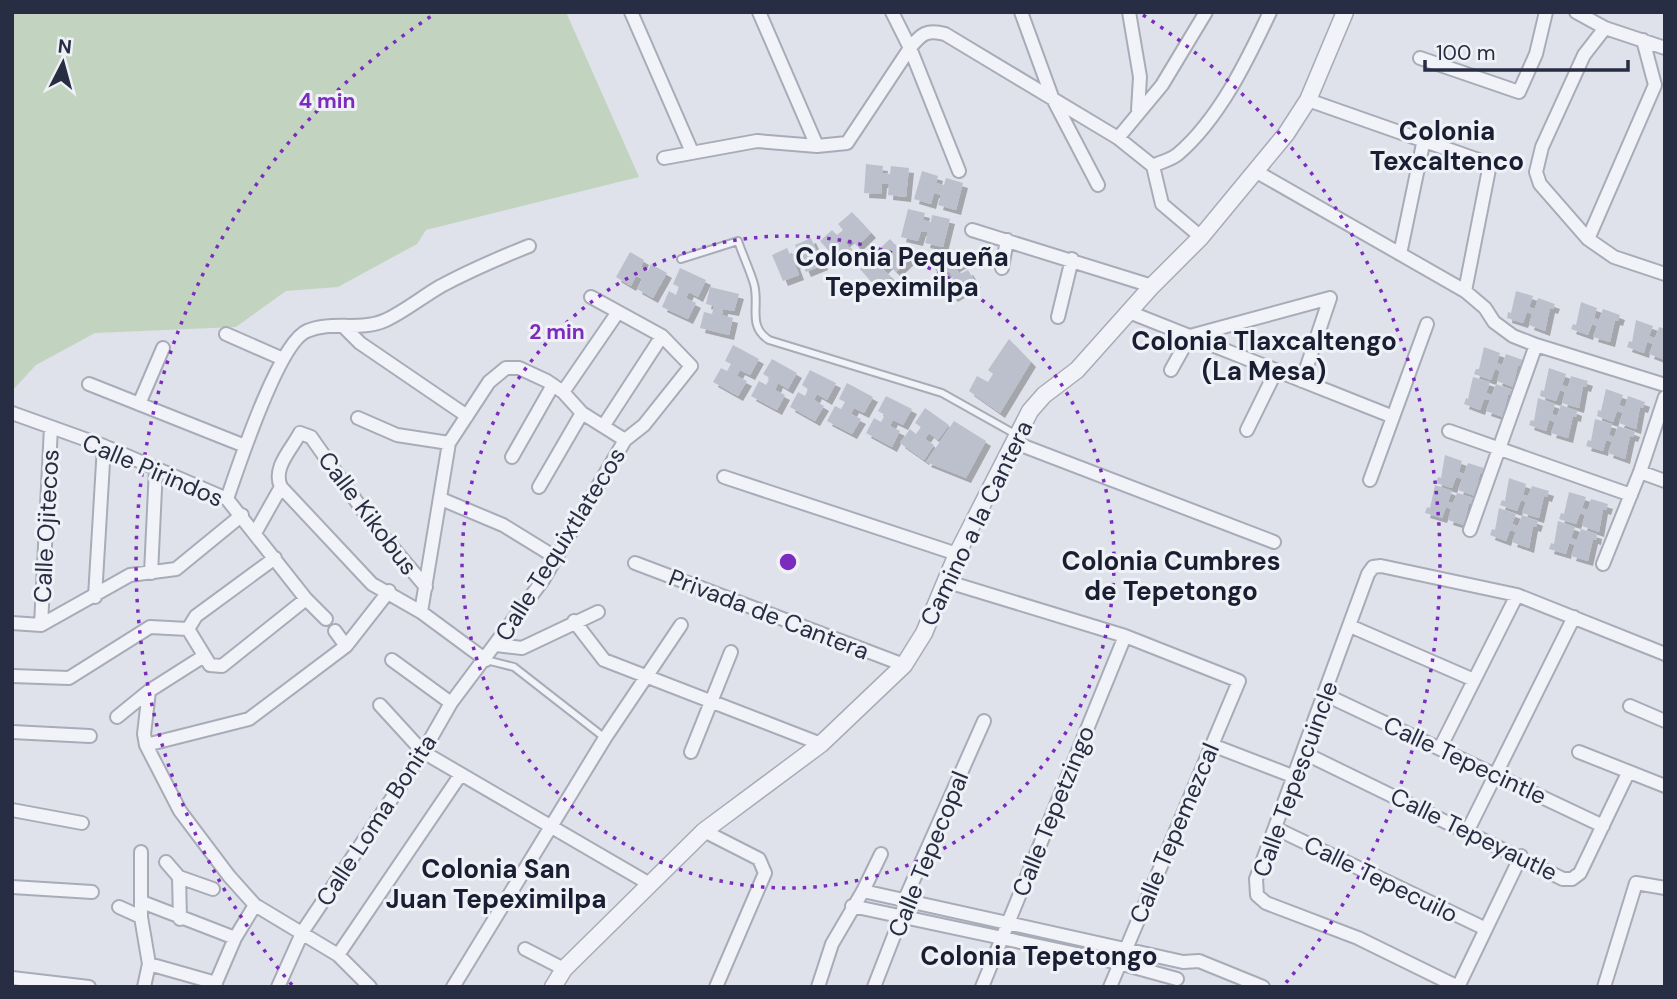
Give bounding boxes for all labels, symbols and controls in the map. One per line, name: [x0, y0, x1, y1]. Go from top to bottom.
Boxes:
north arrow: [28, 28, 98, 98]
scale bar: [1425, 28, 1628, 72]
text: N: [57, 33, 73, 60]
text: 100 m: [1436, 39, 1496, 67]
text: 4 min: [298, 87, 356, 115]
district label: Colonia Texcaltenco: [1370, 114, 1524, 178]
district label: Colonia Pequeña Tepeximilpa: [795, 240, 1009, 304]
text: 2 min: [529, 318, 585, 346]
district label: Colonia Tlaxcaltengo (La Mesa): [1131, 324, 1397, 388]
street label: Camino a la Cantera: [913, 415, 1039, 631]
street label: Calle Pirindos: [78, 426, 228, 514]
street label: Calle Tequixtlatecos: [488, 441, 632, 647]
street label: Calle Kikobus: [311, 445, 425, 581]
street label: Calle Ojitecos: [26, 448, 66, 604]
district label: Colonia Cumbres de Tepetongo: [1062, 544, 1280, 608]
centre of rings: [776, 550, 800, 574]
street label: Privada de Cantera: [665, 562, 873, 666]
street label: Calle Tepescuincle: [1245, 677, 1345, 881]
street label: Calle Tepecintle: [1379, 709, 1551, 811]
street label: Calle Tepetzingo: [1005, 721, 1101, 901]
street label: Calle Loma Bonita: [309, 728, 443, 912]
street label: Calle Tepemezcal: [1122, 738, 1226, 928]
street label: Calle Tepecopal: [881, 767, 975, 941]
street label: Calle Tepeyautle: [1385, 780, 1563, 888]
street label: Calle Tepecuilo: [1299, 828, 1463, 930]
district label: Colonia San Juan Tepeximilpa: [386, 852, 606, 916]
district label: Colonia Tepetongo: [920, 939, 1158, 973]

